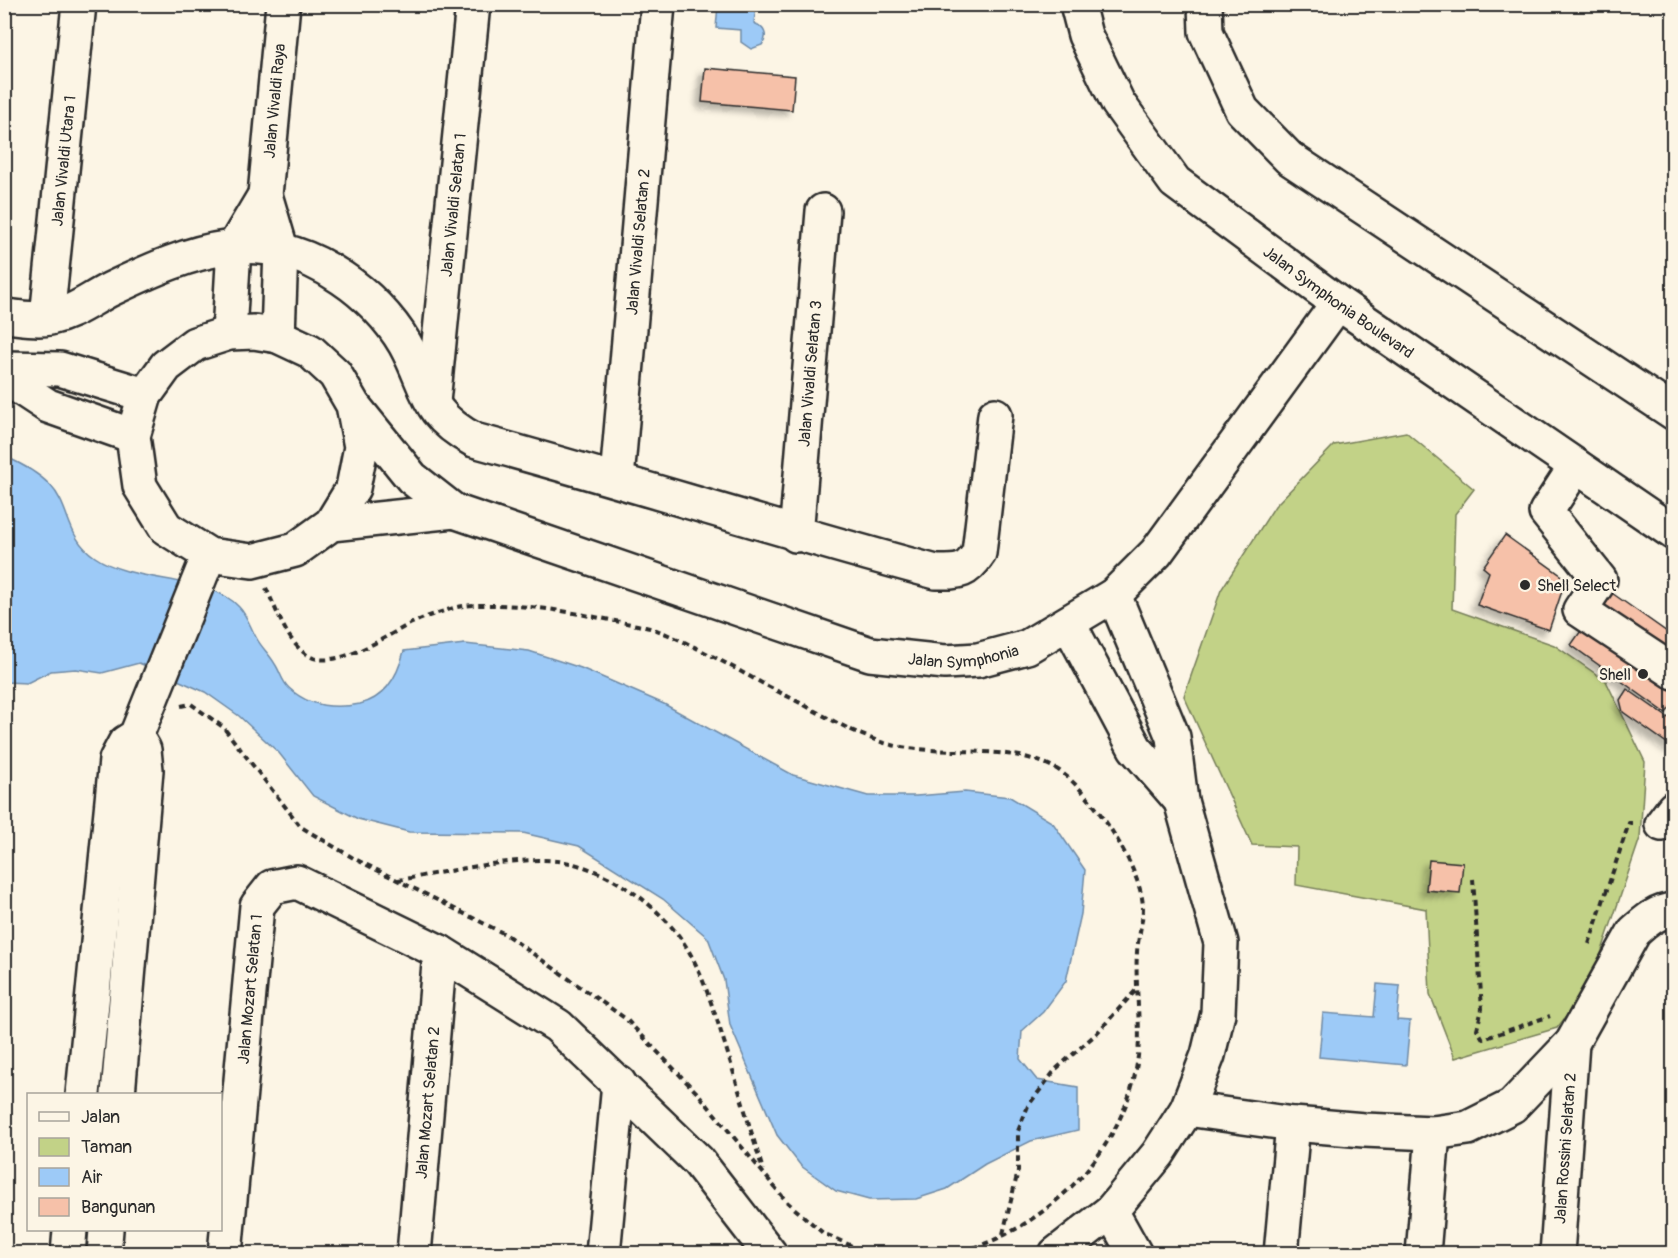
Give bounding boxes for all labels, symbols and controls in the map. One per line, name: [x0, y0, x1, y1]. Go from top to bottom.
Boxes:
street label: Jalan Vivaldi Raya: [260, 43, 290, 159]
street label: Jalan Vivaldi Utara 1: [47, 95, 81, 227]
street label: Jalan Vivaldi Selatan 1: [437, 132, 471, 278]
street label: Jalan Vivaldi Selatan 2: [622, 168, 655, 316]
street label: Jalan Symphonia Boulevard: [1259, 242, 1418, 363]
street label: Jalan Vivaldi Selatan 3: [794, 300, 827, 448]
place label: Shell Select: [1537, 576, 1617, 596]
marker: Shell Select: [1518, 578, 1532, 592]
street label: Jalan Symphonia: [907, 641, 1021, 673]
place label: Shell: [1599, 665, 1631, 685]
marker: Shell: [1636, 667, 1650, 681]
street label: Jalan Mozart Selatan 1: [234, 913, 267, 1065]
street label: Jalan Mozart Selatan 2: [412, 1026, 445, 1180]
street label: Jalan Rossini Selatan 2: [1550, 1072, 1581, 1225]
legend: [27, 1093, 222, 1231]
text: Jalan: [81, 1106, 120, 1129]
text: Taman: [81, 1136, 132, 1159]
text: Air: [81, 1166, 103, 1189]
text: Bangunan: [81, 1196, 156, 1219]

